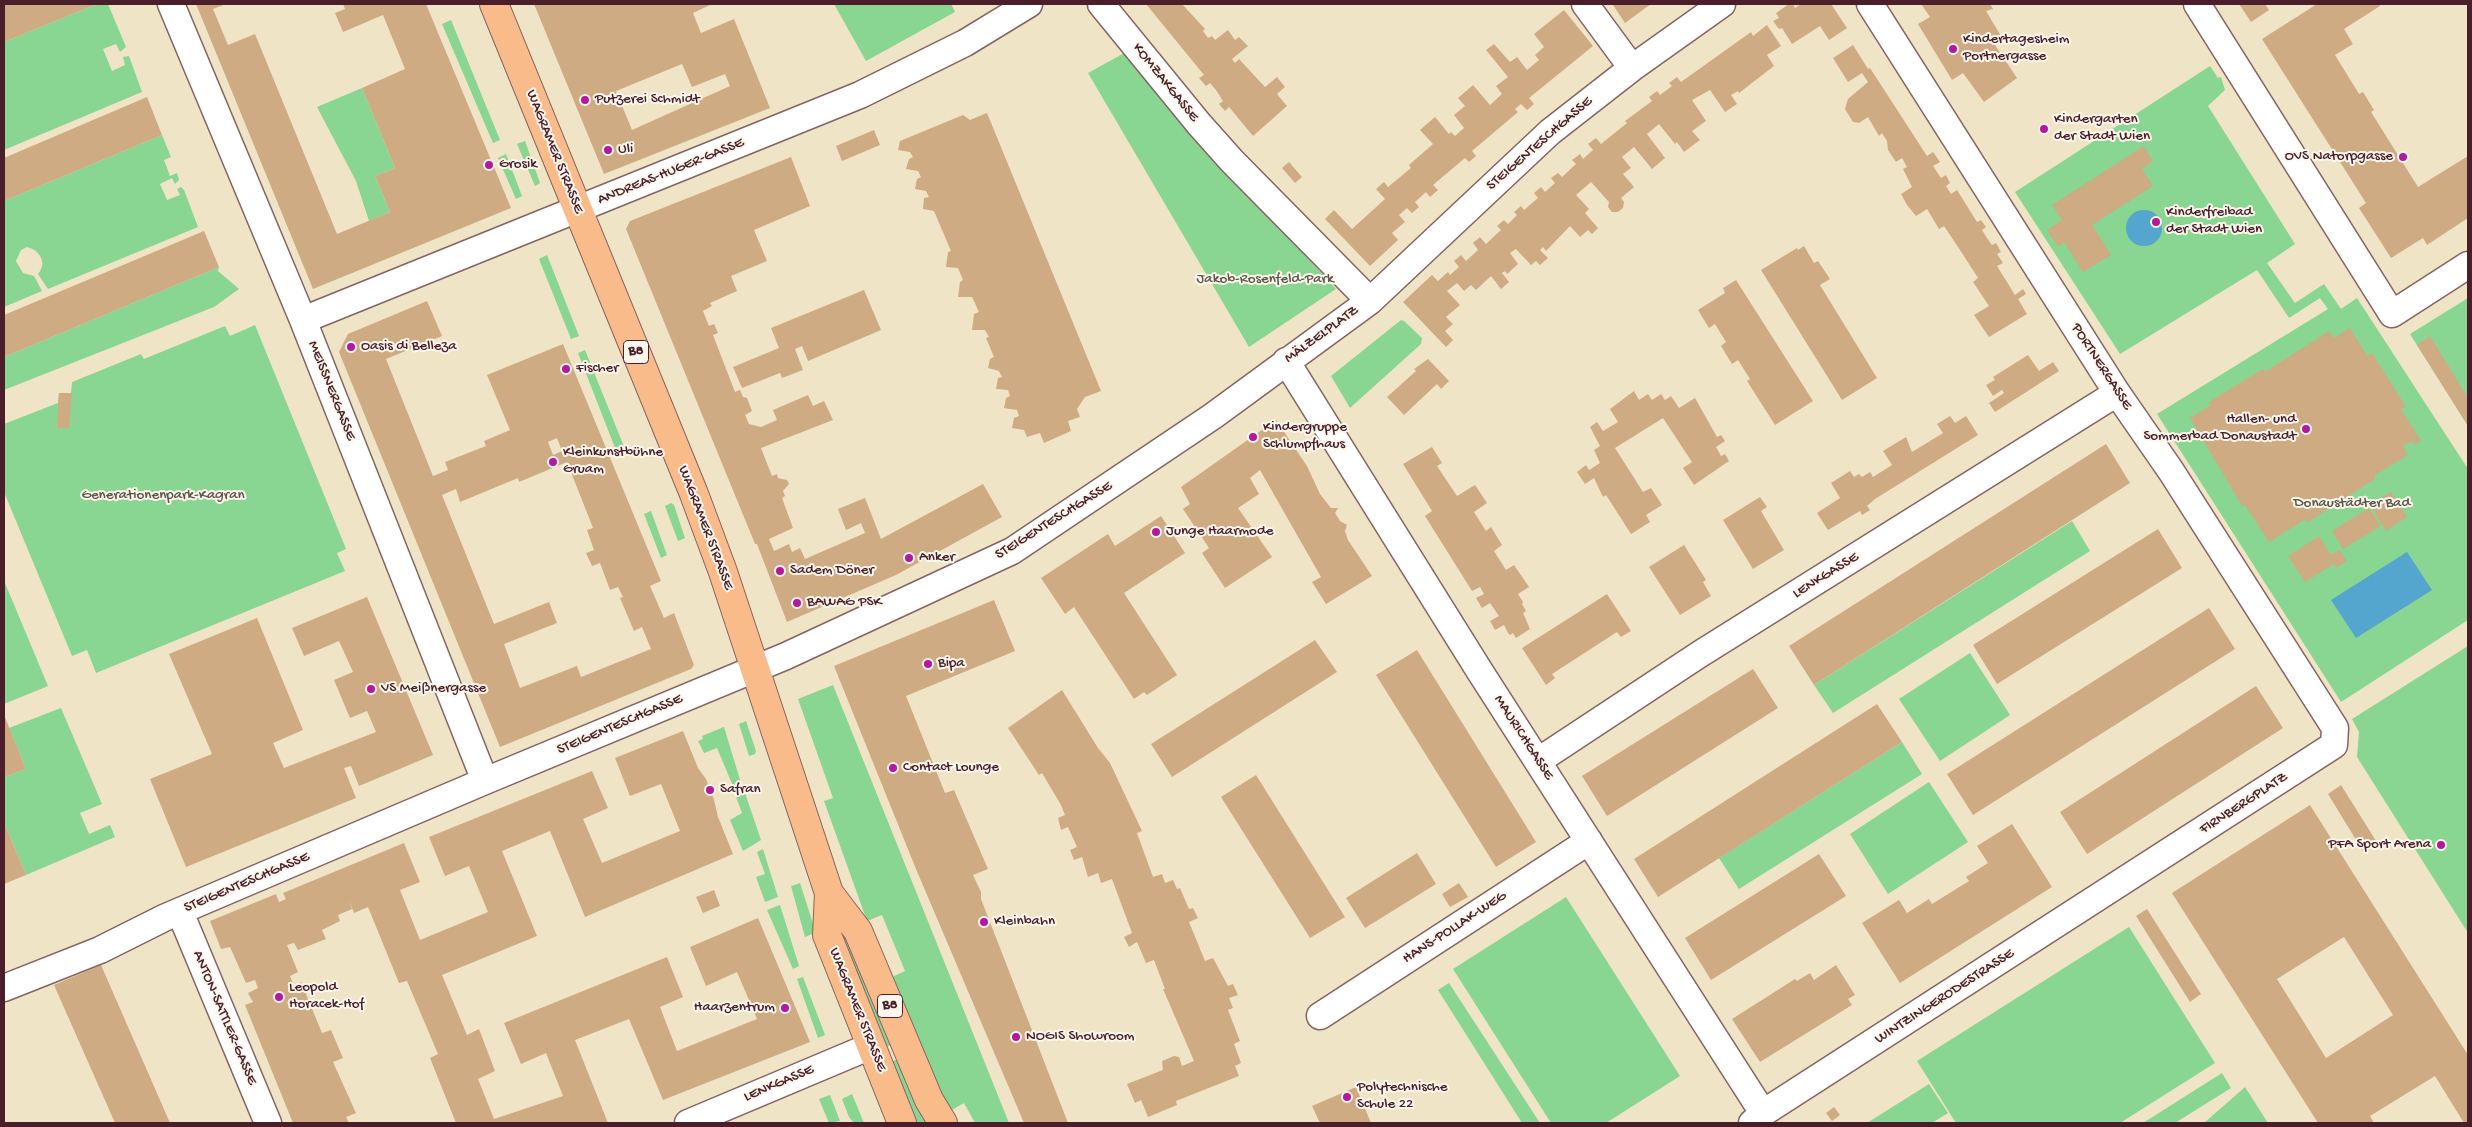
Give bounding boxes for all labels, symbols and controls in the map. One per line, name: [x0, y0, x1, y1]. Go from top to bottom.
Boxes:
place label: Kindertagesheim Portnergasse: [1963, 31, 2069, 66]
street label: KOMZAKGASSE: [1128, 40, 1202, 126]
marker: Kindertagesheim Portnergasse: [1947, 43, 1959, 55]
street label: WAGRAMER STRASSE: [521, 88, 587, 216]
place label: Putzerei Schmidt: [595, 91, 700, 109]
street label: STEIGENTESCHGASSE: [1483, 93, 1597, 195]
marker: Putzerei Schmidt: [579, 94, 591, 106]
place label: Kindergarten der Stadt Wien: [2054, 111, 2150, 146]
marker: Kindergarten der Stadt Wien: [2038, 123, 2050, 135]
street label: ANDREAS-HUGER-GASSE: [595, 134, 747, 210]
place label: Uli: [618, 141, 633, 159]
marker: Uli: [602, 144, 614, 156]
place label: OVS Natorpgasse: [2285, 148, 2393, 166]
marker: OVS Natorpgasse: [2397, 151, 2409, 163]
place label: Grosik: [499, 156, 537, 174]
marker: Grosik: [483, 159, 495, 171]
place label: Kinderfreibad der Stadt Wien: [2166, 204, 2262, 239]
marker: Kinderfreibad der Stadt Wien: [2150, 216, 2162, 228]
park label: Jakob-Rosenfeld-Park: [1196, 271, 1334, 289]
street label: MÄLZELPLATZ: [1281, 302, 1363, 368]
street label: PORTNERGASSE: [2066, 320, 2136, 414]
place label: Oasis di Belleza: [361, 338, 457, 356]
street label: MEISSNERGASSE: [303, 339, 359, 443]
marker: Oasis di Belleza: [345, 341, 357, 353]
road number: B8: [624, 341, 648, 364]
place label: Fischer: [576, 360, 619, 378]
marker: Fischer: [560, 363, 572, 375]
place label: Hallen- und Sommerbad Donaustadt: [2143, 411, 2296, 446]
place label: Kindergruppe Schlumpfhaus: [1263, 419, 1347, 454]
marker: Hallen- und Sommerbad Donaustadt: [2300, 423, 2312, 435]
marker: Kindergruppe Schlumpfhaus: [1247, 431, 1259, 443]
place label: Kleinkunstbühne Gruam: [563, 444, 663, 479]
marker: Kleinkunstbühne Gruam: [547, 456, 559, 468]
street label: WAGRAMER STRASSE: [673, 463, 737, 593]
street label: STEIGENTESCHGASSE: [992, 478, 1116, 564]
park label: Generationenpark-Kagran: [81, 487, 245, 505]
park label: Donaustädter Bad: [2294, 495, 2410, 513]
place label: Junge Haarmode: [1166, 523, 1273, 541]
marker: Junge Haarmode: [1150, 526, 1162, 538]
place label: Anker: [919, 549, 955, 567]
street label: LENKGASSE: [1790, 549, 1862, 603]
marker: Anker: [903, 552, 915, 564]
place label: Sadem Döner: [790, 562, 874, 580]
marker: Sadem Döner: [774, 565, 786, 577]
place label: BAWAG PSK: [807, 594, 882, 612]
marker: BAWAG PSK: [791, 597, 803, 609]
place label: Bipa: [938, 655, 965, 673]
marker: Bipa: [922, 658, 934, 670]
place label: VS Meißnergasse: [381, 680, 486, 698]
marker: VS Meißnergasse: [365, 683, 377, 695]
street label: STEIGENTESCHGASSE: [555, 690, 685, 760]
street label: MAURICHGASSE: [1489, 692, 1557, 784]
place label: Contact Lounge: [903, 759, 999, 777]
marker: Contact Lounge: [887, 762, 899, 774]
street label: FIRNBERGPLATZ: [2197, 769, 2291, 839]
place label: Safran: [720, 781, 761, 799]
marker: Safran: [704, 784, 716, 796]
place label: PFA Sport Arena: [2328, 836, 2431, 854]
marker: PFA Sport Arena: [2435, 839, 2447, 851]
street label: STEIGENTESCHGASSE: [182, 848, 312, 918]
street label: HANS-POLLAK-WEG: [1400, 888, 1510, 968]
place label: Kleinbahn: [994, 913, 1055, 931]
marker: Kleinbahn: [978, 916, 990, 928]
street label: WINTZINGERODESTRASSE: [1872, 945, 2018, 1049]
street label: WAGRAMER STRASSE: [824, 946, 890, 1074]
street label: ANTON-SATTLER-GASSE: [188, 948, 260, 1088]
place label: Leopold Horacek-Hof: [289, 979, 364, 1014]
marker: Leopold Horacek-Hof: [273, 991, 285, 1003]
road number: B8: [878, 994, 902, 1018]
place label: Haarzentrum: [694, 999, 775, 1017]
marker: Haarzentrum: [779, 1002, 791, 1014]
place label: NOGIS Showroom: [1026, 1028, 1134, 1046]
marker: NOGIS Showroom: [1010, 1031, 1022, 1043]
street label: LENKGASSE: [741, 1061, 817, 1107]
place label: Polytechnische Schule 22: [1357, 1079, 1448, 1114]
marker: Polytechnische Schule 22: [1341, 1091, 1353, 1103]

